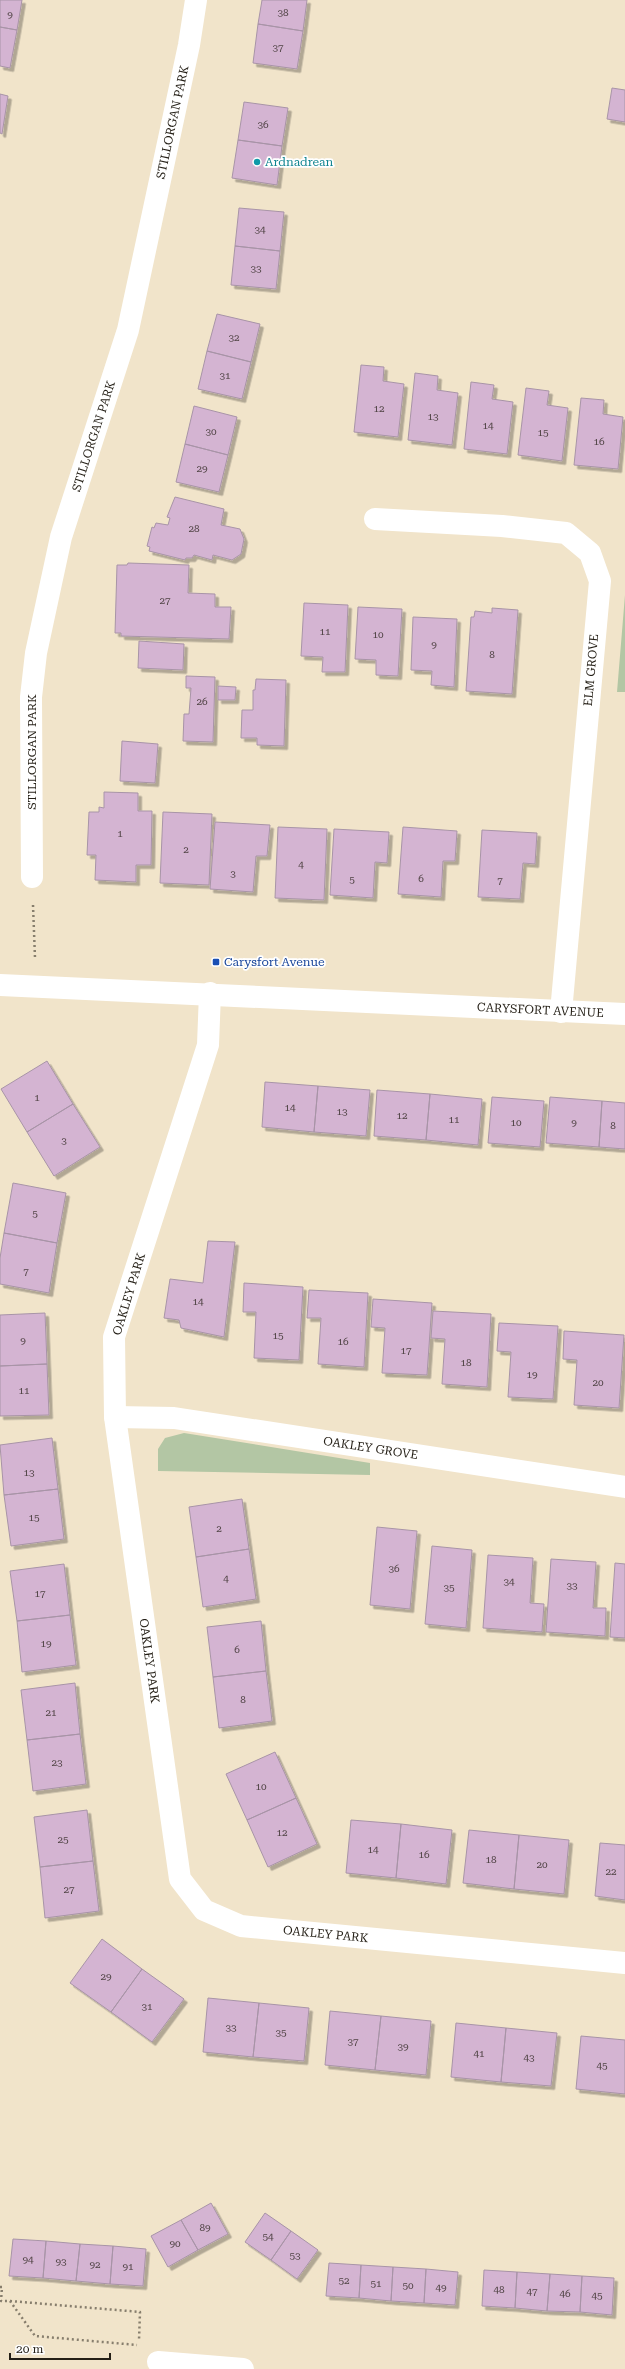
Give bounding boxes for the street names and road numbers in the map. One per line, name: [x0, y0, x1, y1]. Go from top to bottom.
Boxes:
street label: STILLORGAN PARK: [154, 64, 191, 180]
street label: STILLORGAN PARK: [69, 379, 118, 493]
street label: ELM GROVE: [581, 633, 601, 707]
street label: STILLORGAN PARK: [25, 694, 39, 810]
street label: CARYSFORT AVENUE: [477, 1000, 604, 1020]
street label: OAKLEY PARK: [110, 1251, 148, 1337]
street label: OAKLEY GROVE: [322, 1434, 419, 1462]
street label: OAKLEY PARK: [136, 1618, 162, 1704]
street label: OAKLEY PARK: [283, 1923, 369, 1945]

